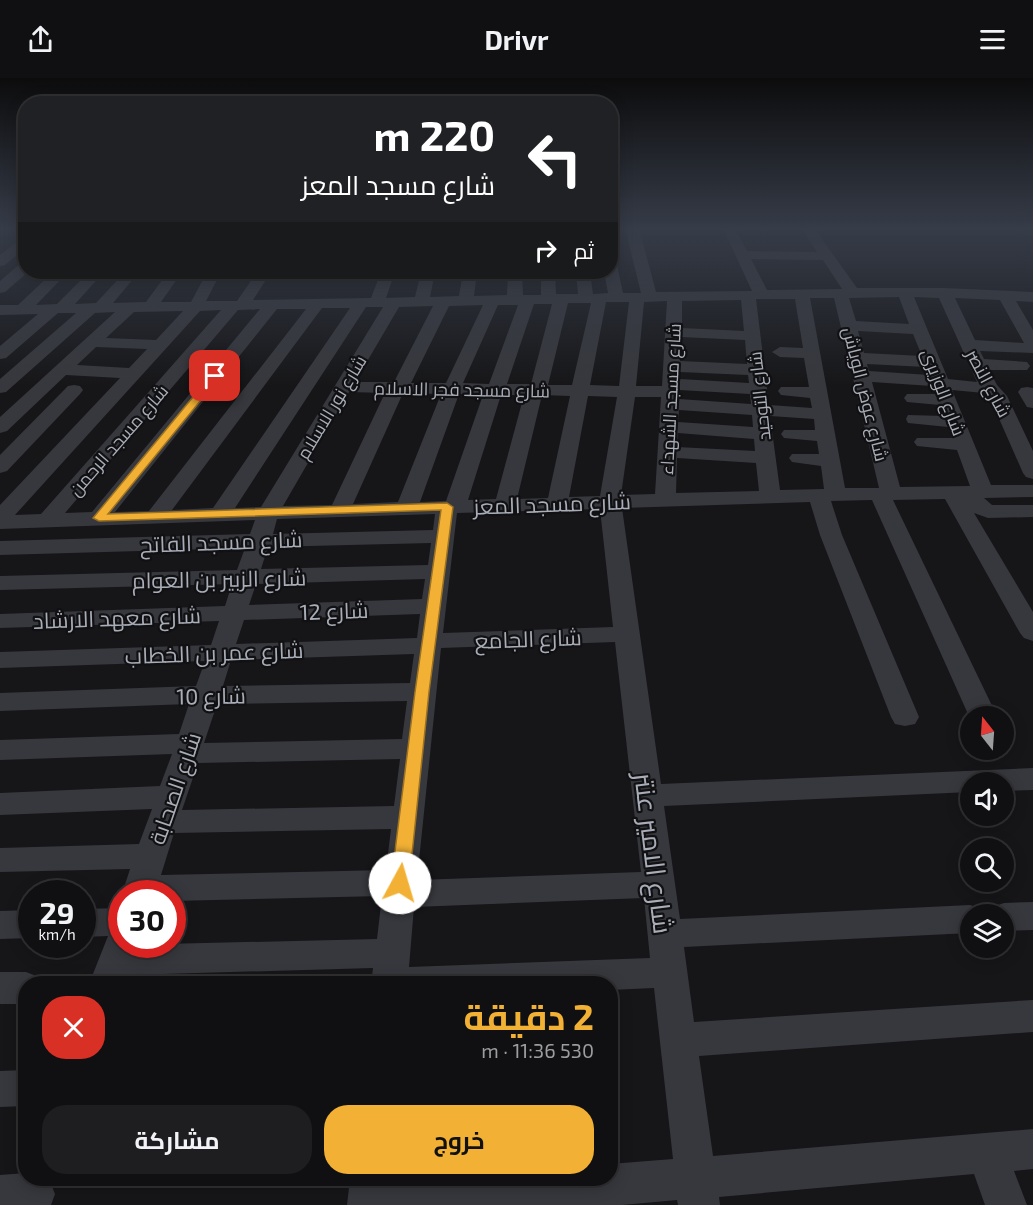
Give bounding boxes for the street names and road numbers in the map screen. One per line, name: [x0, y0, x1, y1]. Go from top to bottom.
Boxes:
street label: شارع مسجد الشهداء: [655, 323, 687, 475]
street label: شارع عوض الوياش: [837, 325, 893, 464]
street label: شارع النصر: [960, 344, 1016, 422]
street label: شارع الوزيرى: [915, 345, 971, 439]
street label: شارع التوحيد: [743, 350, 777, 442]
street label: شارع نور الاسلام: [291, 351, 372, 464]
street label: شارع مسجد فجر الاسلام: [374, 376, 550, 404]
street label: شارع مسجد الرحمن: [64, 380, 174, 501]
street label: شارع مسجد المعز: [471, 487, 631, 522]
street label: شارع مسجد الفاتح: [139, 525, 303, 560]
street label: شارع الزبير بن العوام: [132, 563, 307, 597]
street label: شارع 12: [299, 596, 369, 627]
street label: شارع معهد الارشاد: [33, 601, 202, 636]
street label: شارع الجامع: [474, 623, 582, 656]
street label: شارع عمر بن الخطاب: [124, 636, 304, 671]
street label: شارع 10: [176, 681, 246, 712]
street label: شارع الصحابة: [143, 729, 208, 848]
street label: شارع الامير عنتر: [625, 769, 681, 936]

